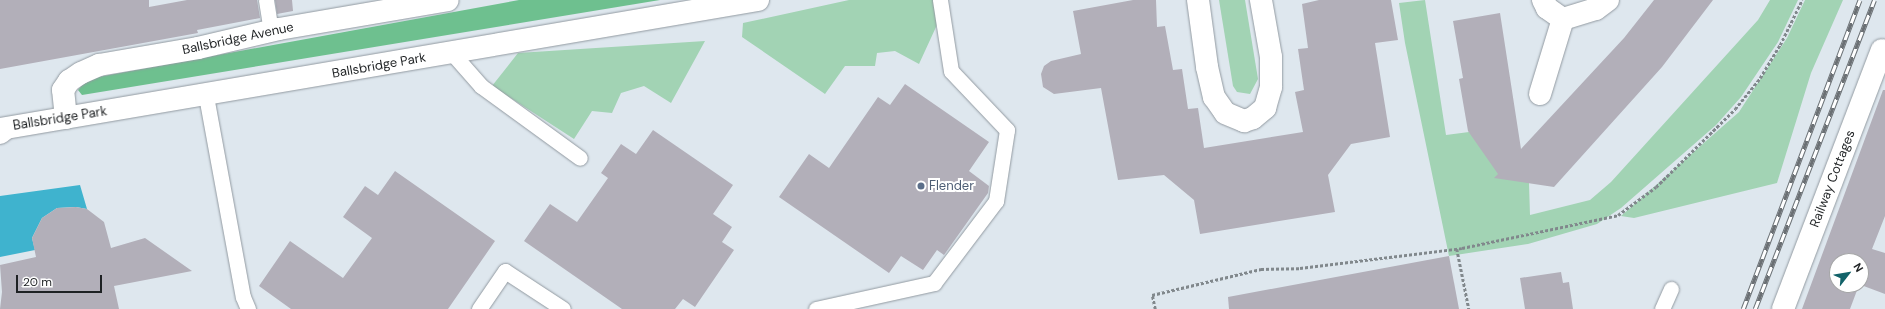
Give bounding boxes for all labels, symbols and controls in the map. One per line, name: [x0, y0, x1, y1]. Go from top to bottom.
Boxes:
street label: Ballsbridge Avenue: [181, 20, 295, 58]
street label: Ballsbridge Park: [331, 50, 427, 82]
street label: Ballsbridge Park: [12, 104, 108, 134]
street label: Railway Cottages: [1807, 128, 1859, 230]
place label: Flender: [929, 178, 974, 194]
marker: Flender: [916, 181, 926, 191]
north arrow: [1829, 253, 1869, 293]
text: N: [1850, 260, 1866, 274]
scale bar: [18, 267, 104, 293]
text: 20 m: [23, 274, 52, 290]

